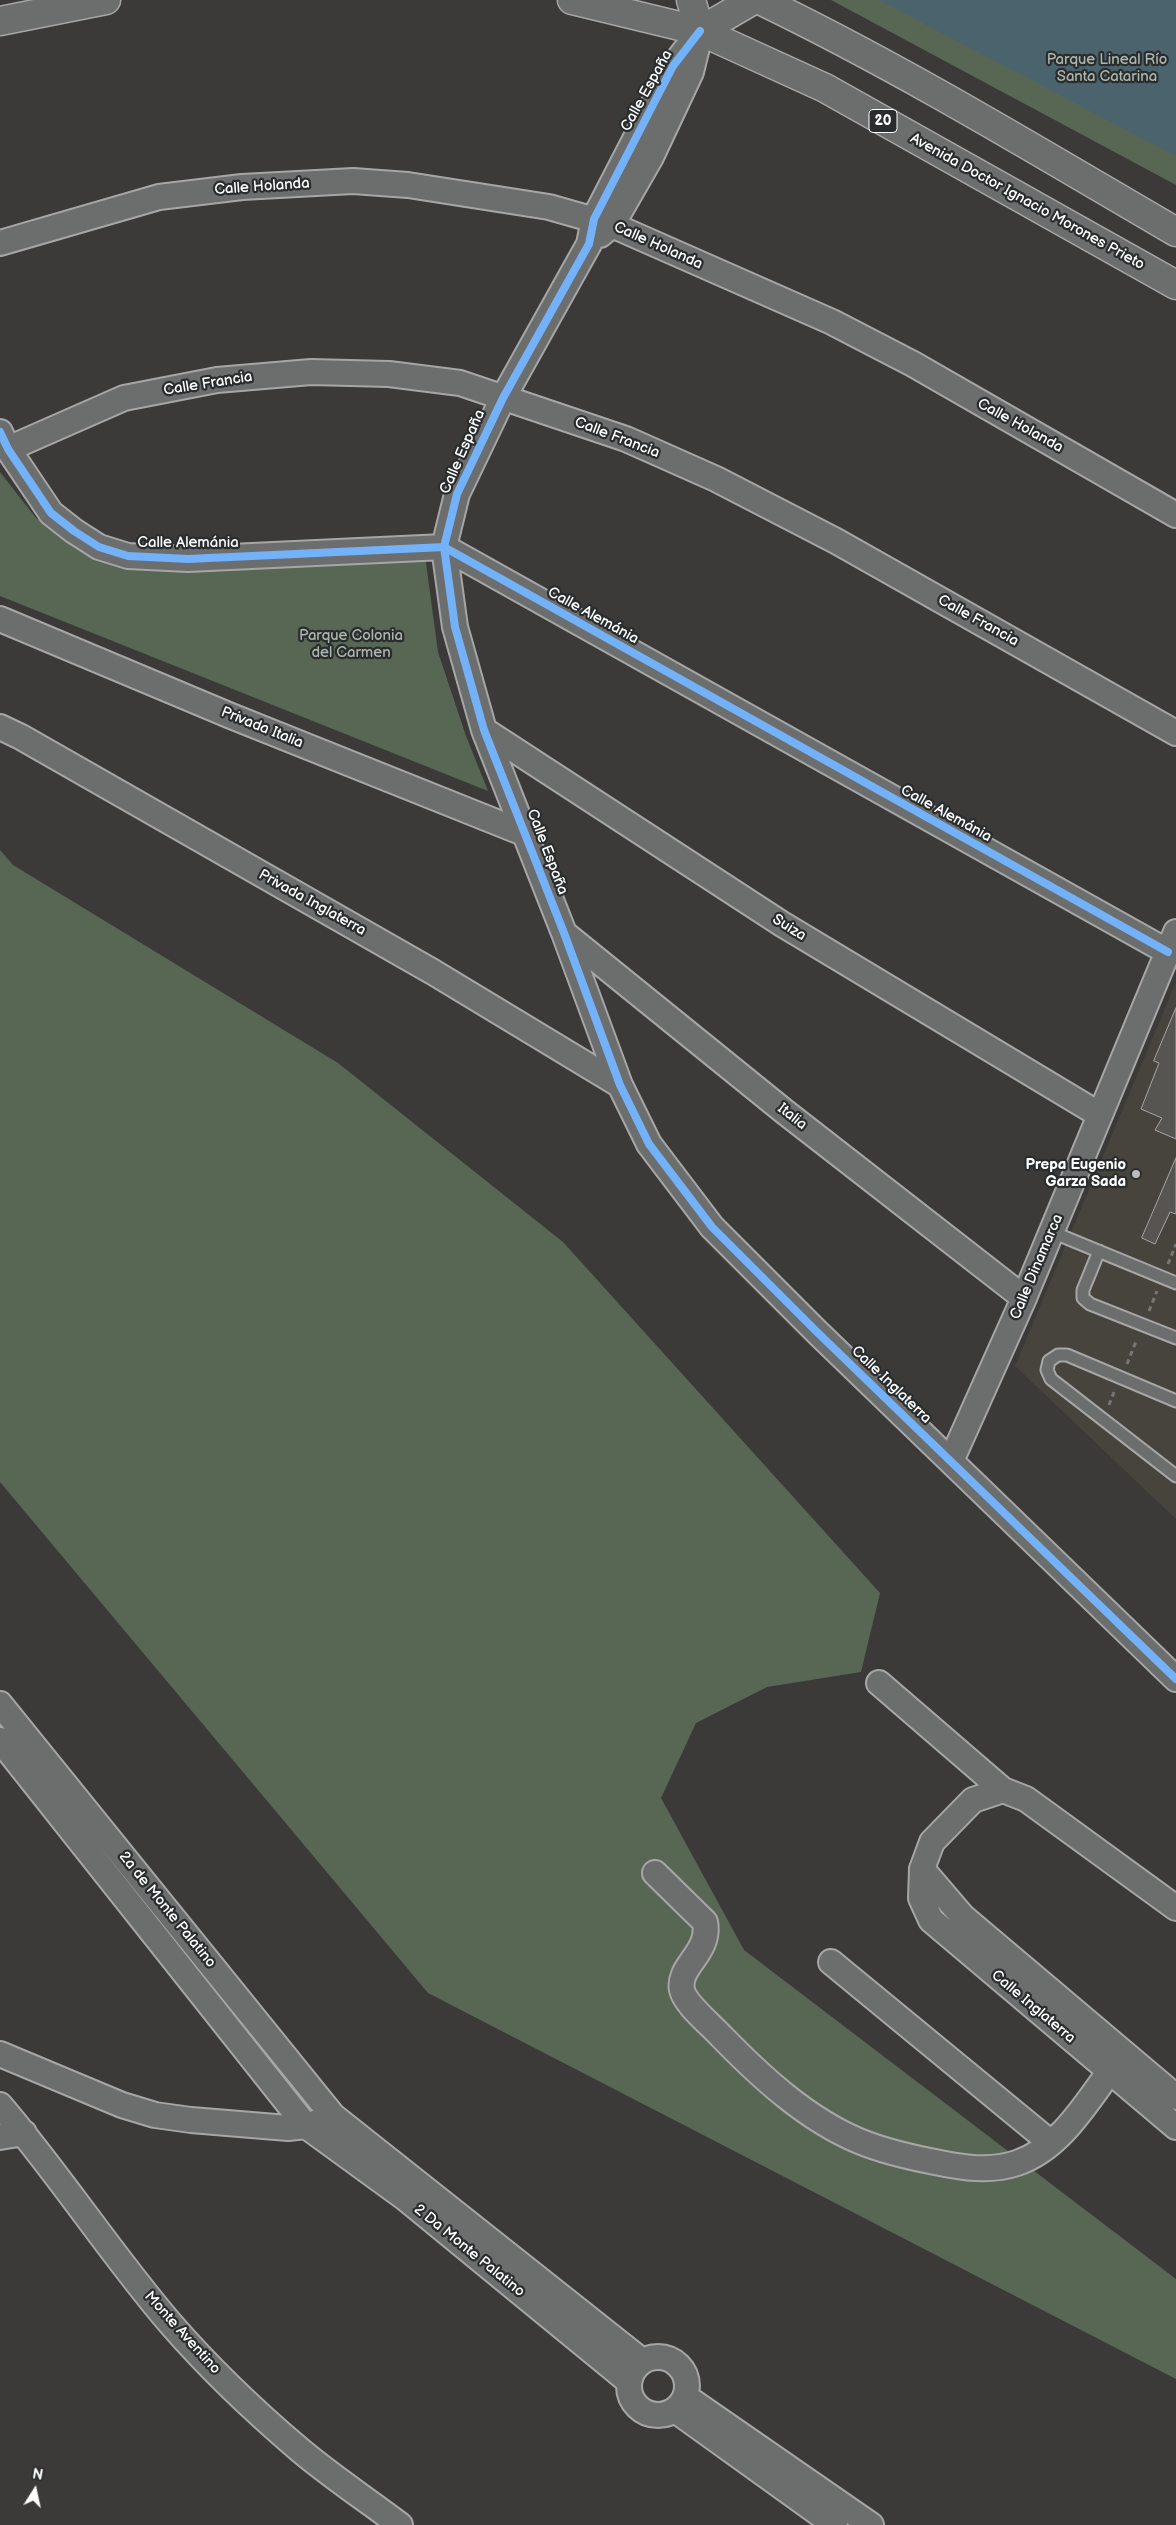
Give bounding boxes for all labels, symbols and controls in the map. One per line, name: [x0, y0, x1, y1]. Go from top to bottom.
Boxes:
street label: Calle España: [617, 47, 677, 135]
park label: Parque Lineal Río Santa Catarina: [1047, 51, 1167, 86]
road number: 20: [869, 110, 897, 132]
street label: Avenida Doctor Ignacio Morones Prieto: [907, 130, 1147, 274]
street label: Calle Holanda: [214, 175, 310, 199]
street label: Calle Holanda: [611, 218, 705, 274]
street label: Calle Francia: [162, 368, 254, 400]
street label: Calle Holanda: [974, 395, 1066, 457]
street label: Calle España: [436, 407, 490, 497]
street label: Calle Francia: [572, 414, 662, 462]
street label: Calle Alemánia: [137, 534, 239, 552]
street label: Calle Alemánia: [544, 584, 642, 648]
street label: Calle Francia: [934, 591, 1022, 651]
park label: Parque Colonia del Carmen: [299, 627, 403, 662]
street label: Privada Italia: [218, 703, 306, 753]
street label: Calle Alemánia: [897, 782, 995, 846]
street label: Calle España: [522, 807, 572, 897]
street label: Privada Inglaterra: [255, 866, 369, 940]
street label: Suiza: [769, 911, 809, 945]
street label: Italia: [774, 1100, 810, 1134]
place label: Prepa Eugenio Garza Sada: [1026, 1156, 1126, 1191]
marker: Prepa Eugenio Garza Sada: [1130, 1168, 1142, 1180]
street label: Calle Dinamarca: [1007, 1212, 1067, 1322]
street label: Calle Inglaterra: [847, 1342, 935, 1428]
street label: 2a de Monte Palatino: [115, 1848, 219, 1972]
street label: Calle Inglaterra: [987, 1967, 1079, 2047]
street label: 2 Da Monte Palatino: [410, 2201, 528, 2301]
street label: Monte Aventino: [140, 2288, 224, 2378]
north arrow: [10, 2465, 60, 2515]
text: N: [31, 2465, 44, 2484]

